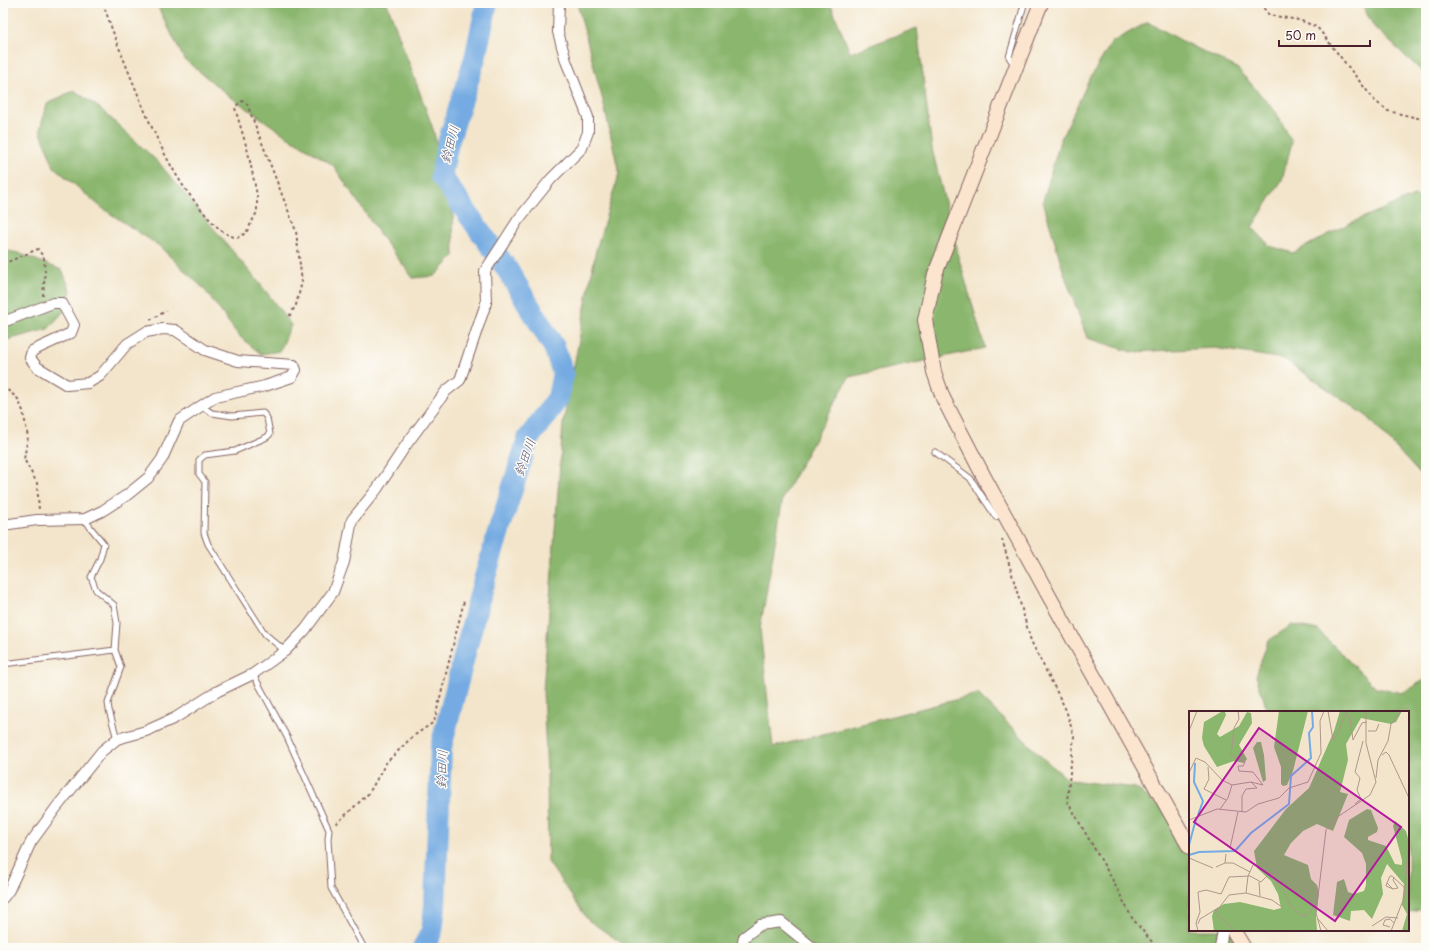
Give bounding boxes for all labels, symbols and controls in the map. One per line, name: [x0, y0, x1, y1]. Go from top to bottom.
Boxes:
scale bar: [1279, 22, 1370, 48]
text: 50 m: [1285, 26, 1316, 44]
water label: 鈴田川: [435, 123, 463, 165]
water label: 鈴田川: [508, 435, 540, 479]
inset map: [1189, 711, 1409, 931]
water label: 鈴田川: [430, 749, 452, 789]

